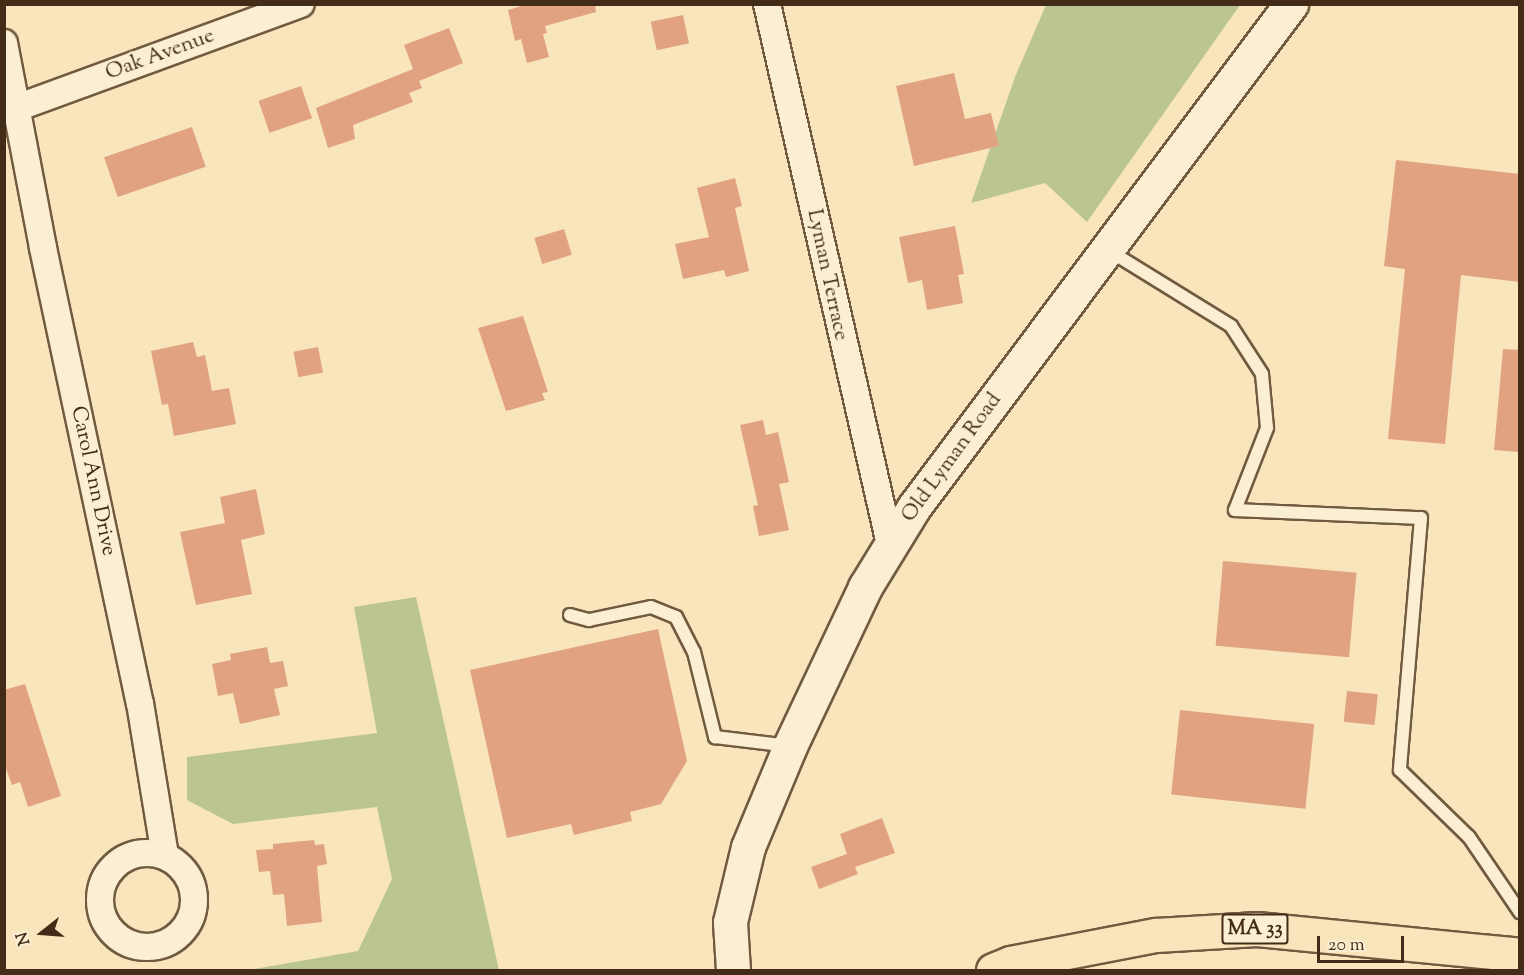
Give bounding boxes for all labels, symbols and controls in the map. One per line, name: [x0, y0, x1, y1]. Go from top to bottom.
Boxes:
street label: Oak Avenue: [102, 24, 218, 86]
street label: Lyman Terrace: [801, 207, 853, 343]
street label: Old Lyman Road: [897, 388, 1007, 528]
street label: Carol Ann Drive: [65, 404, 121, 558]
north arrow: [12, 903, 72, 963]
road number: MA 33: [1220, 912, 1290, 946]
scale bar: [1320, 924, 1407, 962]
text: N: [11, 929, 37, 948]
text: 20 m: [1328, 933, 1365, 959]

